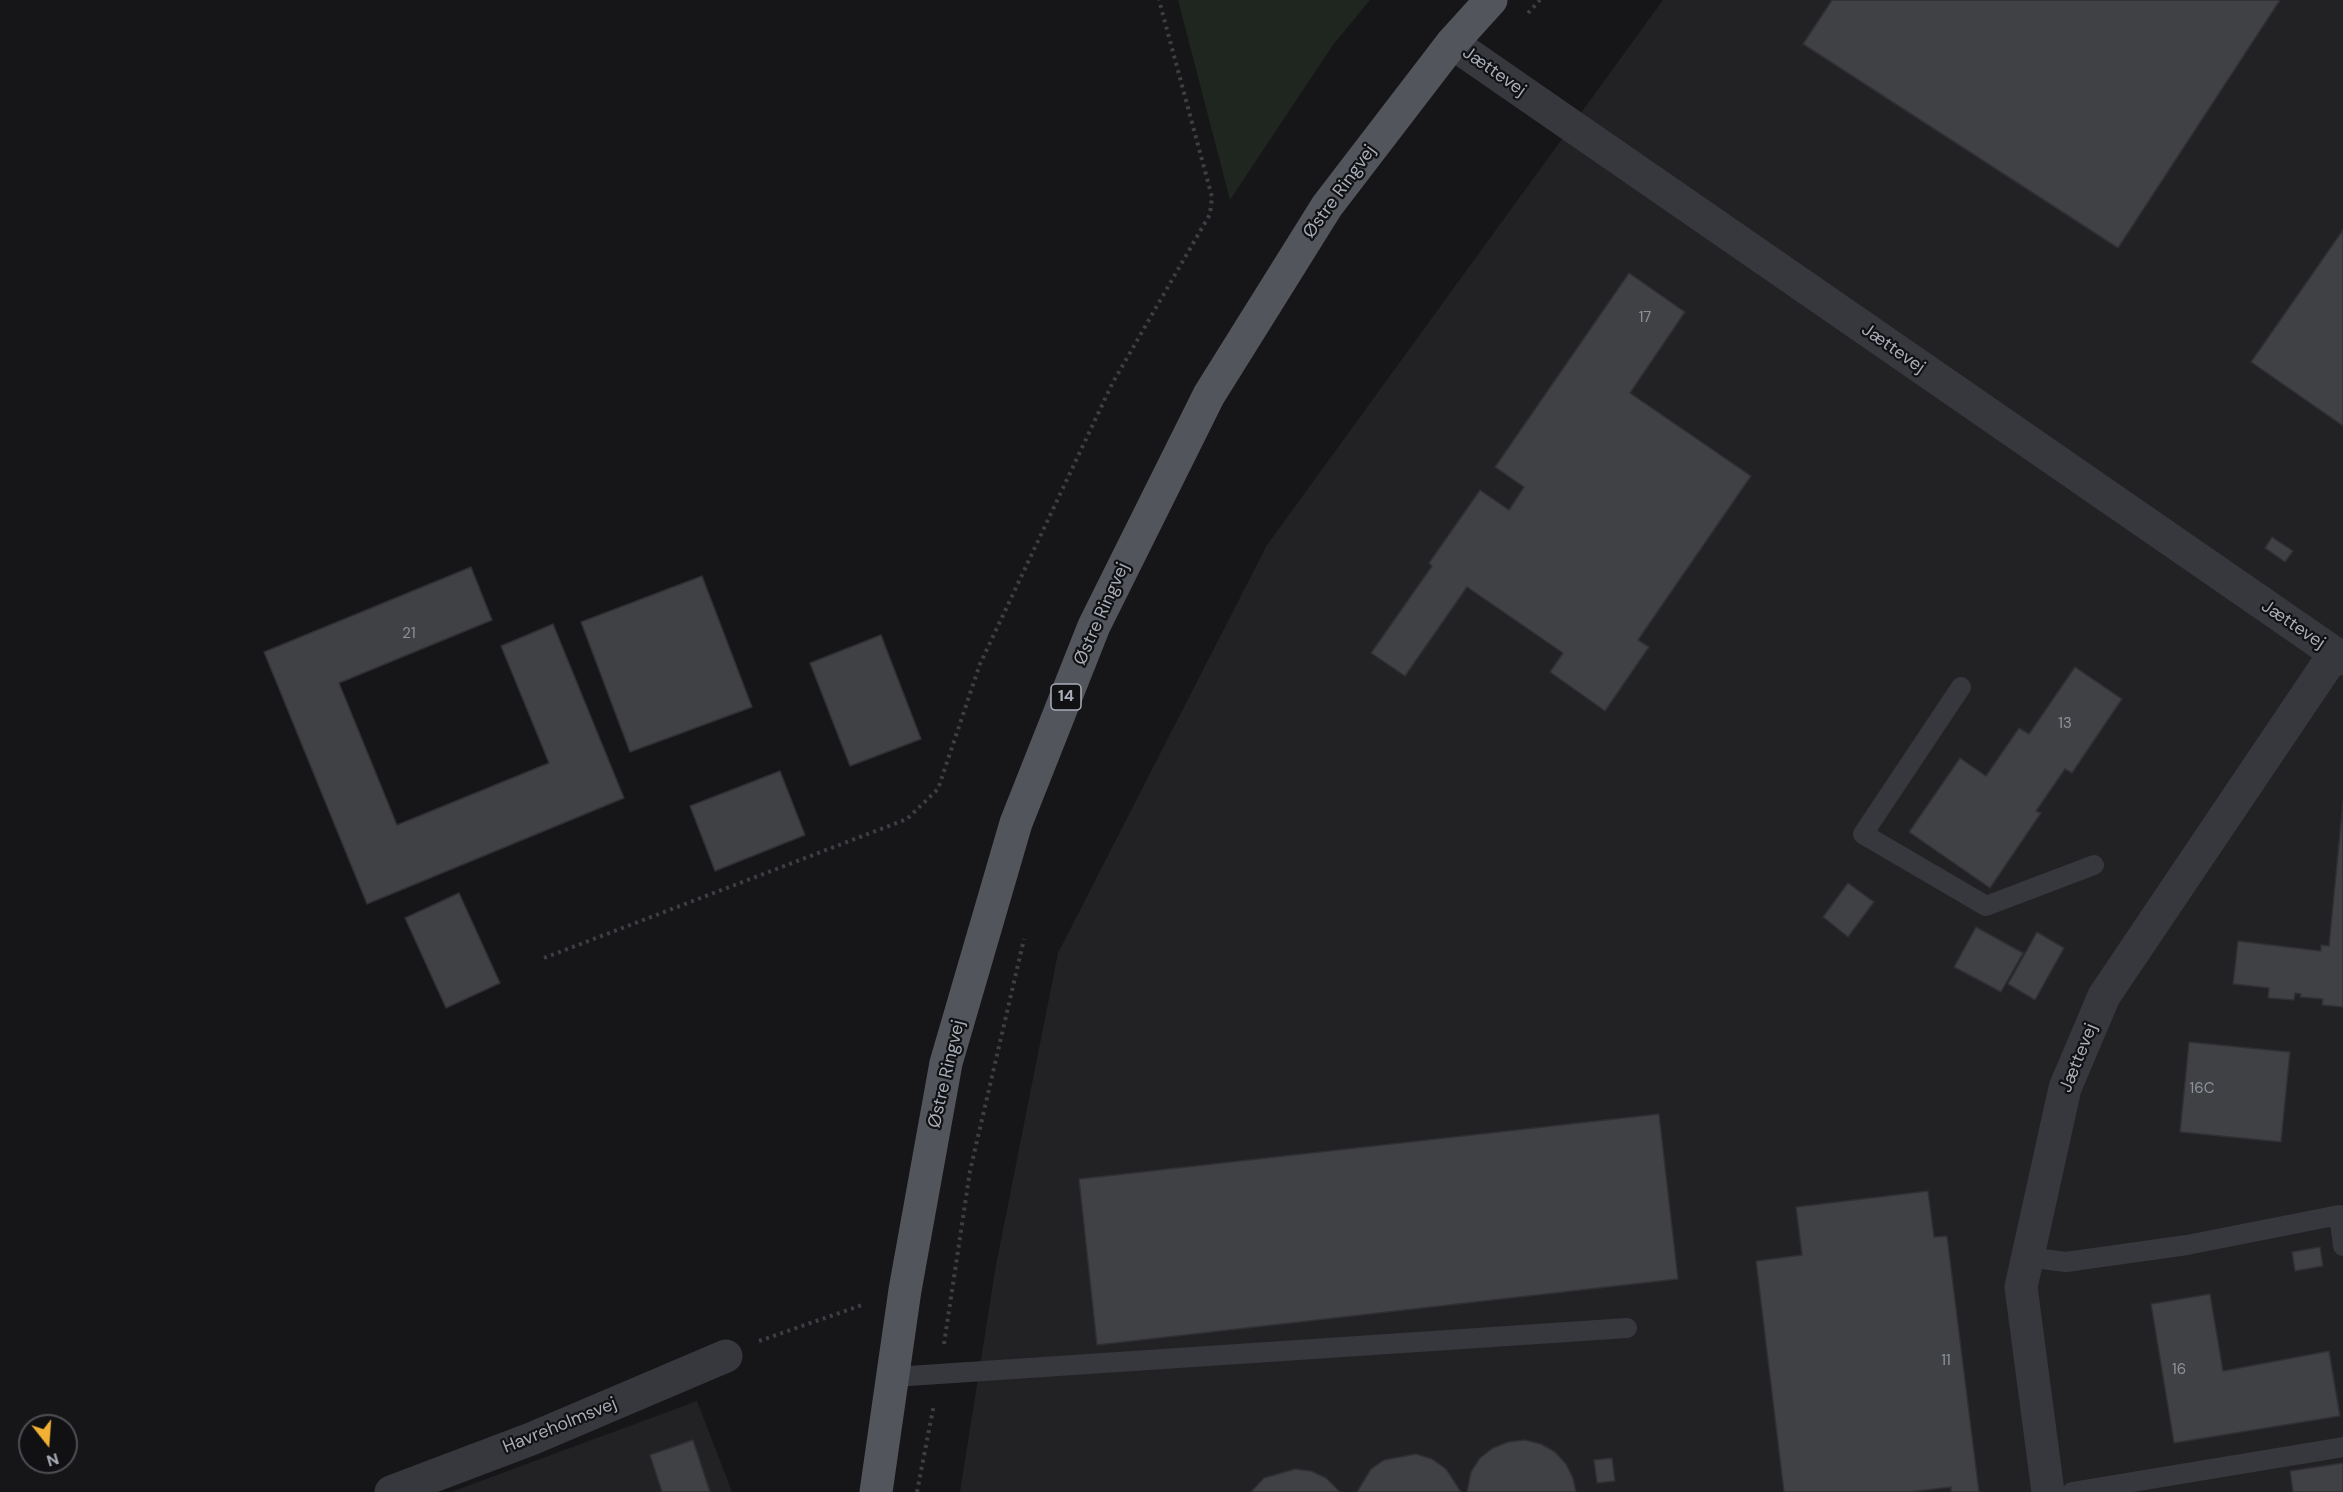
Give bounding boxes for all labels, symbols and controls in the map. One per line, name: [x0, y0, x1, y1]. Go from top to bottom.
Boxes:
street label: Jættevej: [1458, 42, 1530, 102]
street label: Østre Ringvej: [1299, 141, 1381, 243]
house number: 17: [1639, 309, 1651, 327]
street label: Jættevej: [1857, 319, 1929, 379]
street label: Østre Ringvej: [1070, 559, 1134, 669]
street label: Jættevej: [2257, 596, 2329, 654]
house number: 21: [402, 625, 416, 643]
road number: 14: [1051, 684, 1081, 710]
house number: 13: [2058, 715, 2072, 733]
street label: Østre Ringvej: [924, 1018, 970, 1130]
street label: Jættevej: [2055, 1020, 2103, 1096]
house number: 16C: [2190, 1080, 2214, 1098]
house number: 11: [1941, 1352, 1951, 1370]
house number: 16: [2172, 1361, 2186, 1379]
street label: Havreholmsvej: [500, 1393, 620, 1459]
north arrow: [18, 1414, 78, 1474]
text: N: [44, 1448, 61, 1472]

